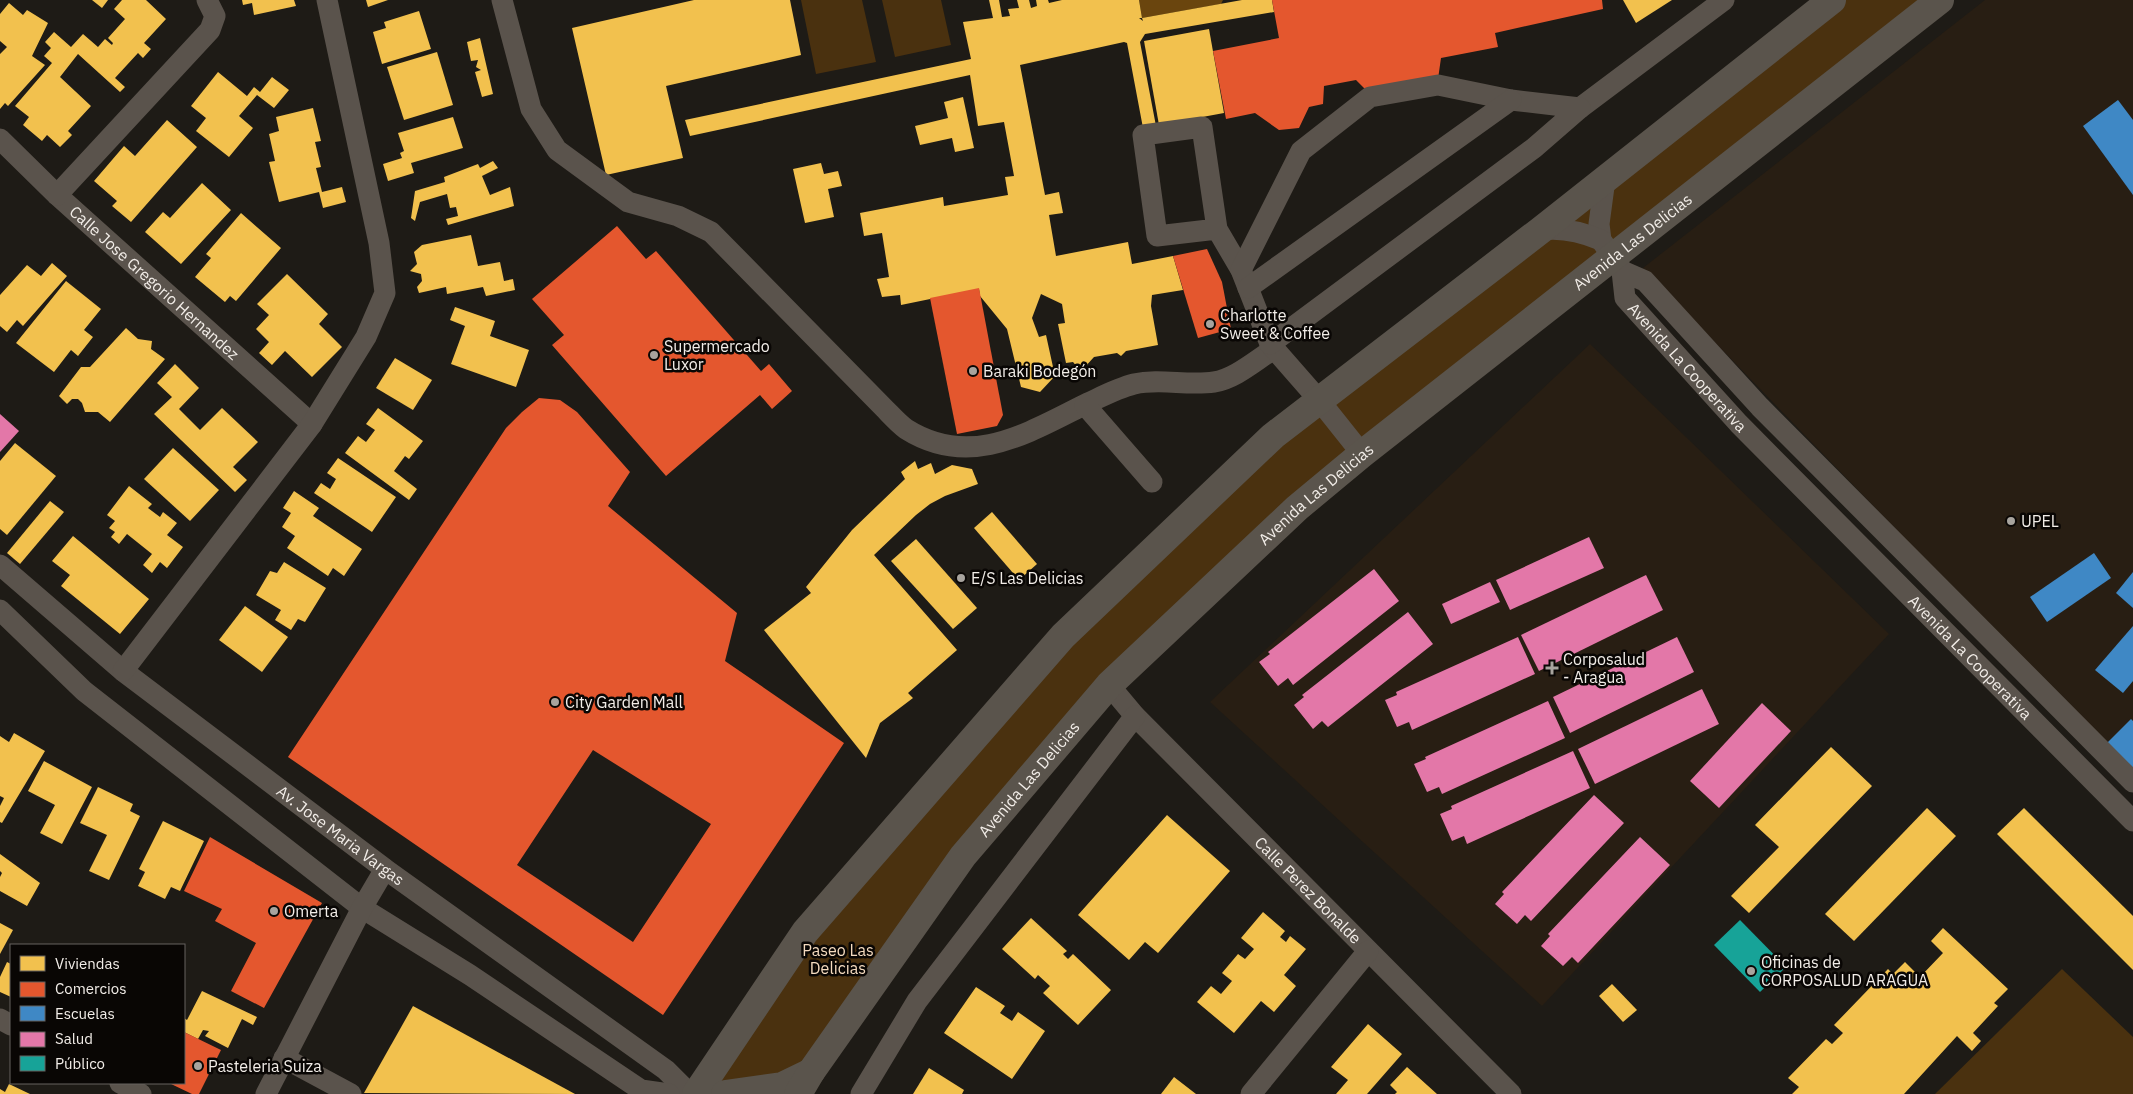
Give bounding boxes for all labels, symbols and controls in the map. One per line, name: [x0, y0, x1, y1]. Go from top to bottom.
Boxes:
street label: Avenida Las Delicias: [1569, 189, 1696, 295]
street label: Calle Jose Gregorio Hernandez: [66, 201, 243, 364]
street label: Avenida La Cooperativa: [1624, 298, 1752, 436]
place label: Charlotte Sweet & Coffee: [1220, 305, 1330, 343]
marker: Charlotte Sweet & Coffee: [1204, 318, 1216, 330]
place label: Supermercado Luxor: [664, 336, 770, 374]
marker: Supermercado Luxor: [648, 349, 660, 361]
place label: Baraki Bodegón: [983, 361, 1096, 381]
marker: Baraki Bodegón: [967, 365, 979, 377]
street label: Avenida Las Delicias: [1254, 439, 1377, 549]
place label: UPEL: [2021, 511, 2059, 531]
marker: UPEL: [2005, 515, 2017, 527]
place label: E/S Las Delicias: [971, 568, 1084, 588]
marker: E/S Las Delicias: [955, 572, 967, 584]
street label: Avenida La Cooperativa: [1904, 590, 2037, 724]
place label: Corposalud - Aragua: [1563, 649, 1645, 687]
marker: Corposalud - Aragua: [1545, 661, 1559, 675]
place label: City Garden Mall: [565, 692, 683, 712]
marker: City Garden Mall: [549, 696, 561, 708]
street label: Avenida Las Delicias: [974, 717, 1084, 841]
street label: Av. Jose Maria Vargas: [273, 781, 408, 890]
street label: Calle Perez Bonalde: [1251, 832, 1366, 948]
place label: Omerta: [284, 901, 339, 921]
marker: Omerta: [268, 905, 280, 917]
park label: Paseo Las Delicias: [802, 940, 874, 978]
legend: [10, 944, 185, 1084]
place label: Oficinas de CORPOSALUD ARAGUA: [1761, 952, 1928, 990]
text: Viviendas: [55, 954, 120, 973]
marker: Oficinas de CORPOSALUD ARAGUA: [1745, 965, 1757, 977]
text: Comercios: [55, 979, 126, 998]
text: Escuelas: [55, 1004, 115, 1023]
text: Salud: [55, 1029, 93, 1048]
text: Público: [55, 1054, 105, 1073]
place label: Pasteleria Suiza: [208, 1056, 322, 1076]
marker: Pasteleria Suiza: [192, 1060, 204, 1072]

